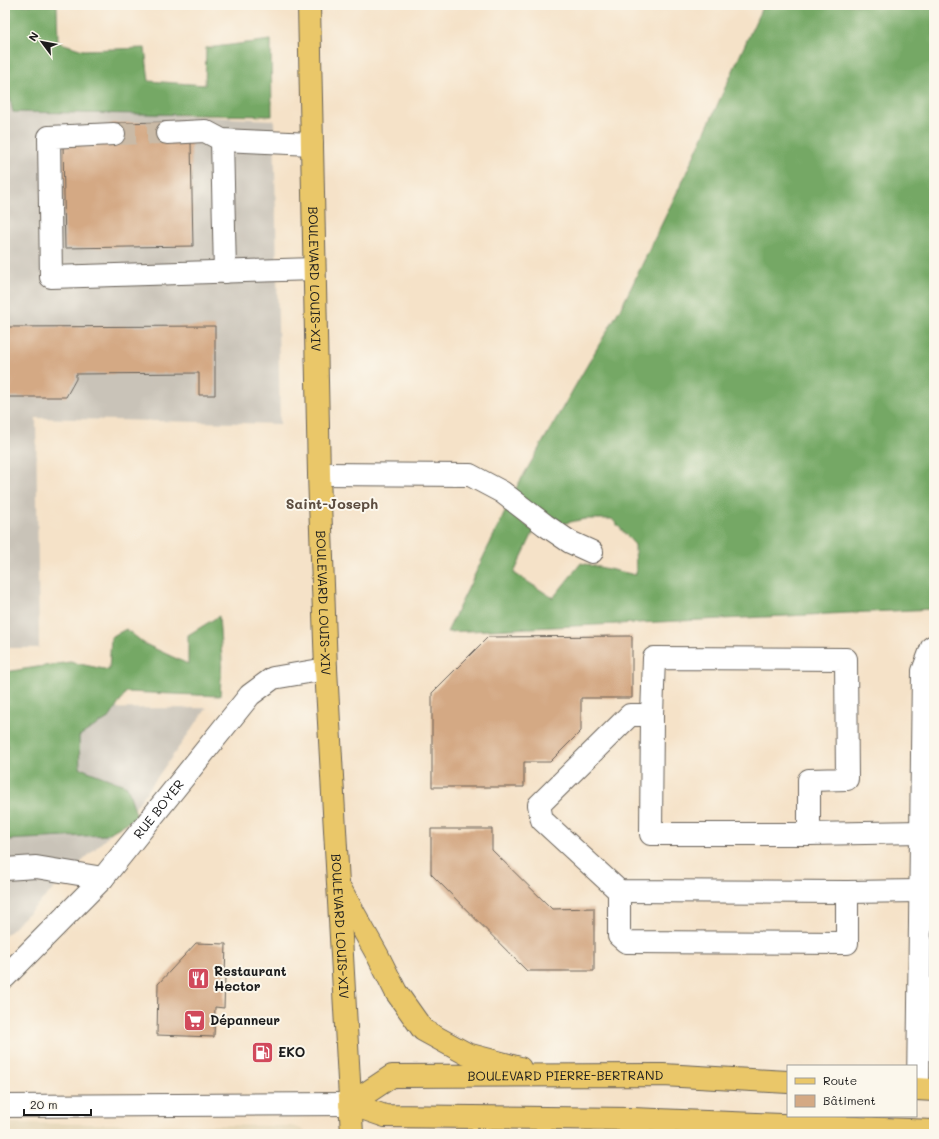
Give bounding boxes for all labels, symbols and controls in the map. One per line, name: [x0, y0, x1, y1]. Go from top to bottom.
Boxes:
north arrow: [22, 22, 62, 62]
text: N: [25, 29, 42, 44]
street label: BOULEVARD LOUIS-XIV: [305, 206, 325, 352]
district label: Saint-Joseph: [286, 494, 378, 513]
street label: BOULEVARD LOUIS-XIV: [313, 530, 335, 676]
street label: RUE BOYER: [129, 775, 187, 842]
street label: BOULEVARD LOUIS-XIV: [328, 853, 353, 999]
place label: Restaurant Hector: [214, 962, 287, 994]
restaurant icon: Restaurant Hector: [186, 965, 212, 991]
supermarket icon: Dépanneur: [181, 1007, 207, 1033]
place label: Dépanneur: [210, 1011, 280, 1028]
fuel station icon: EKO: [249, 1039, 275, 1065]
place label: EKO: [278, 1043, 305, 1060]
legend: [787, 1065, 917, 1117]
street label: BOULEVARD PIERRE-BERTRAND: [467, 1066, 664, 1084]
text: Route: [823, 1072, 857, 1088]
scale bar: [24, 1091, 91, 1117]
text: Bâtiment: [823, 1092, 876, 1108]
text: 20 m: [30, 1096, 58, 1112]

